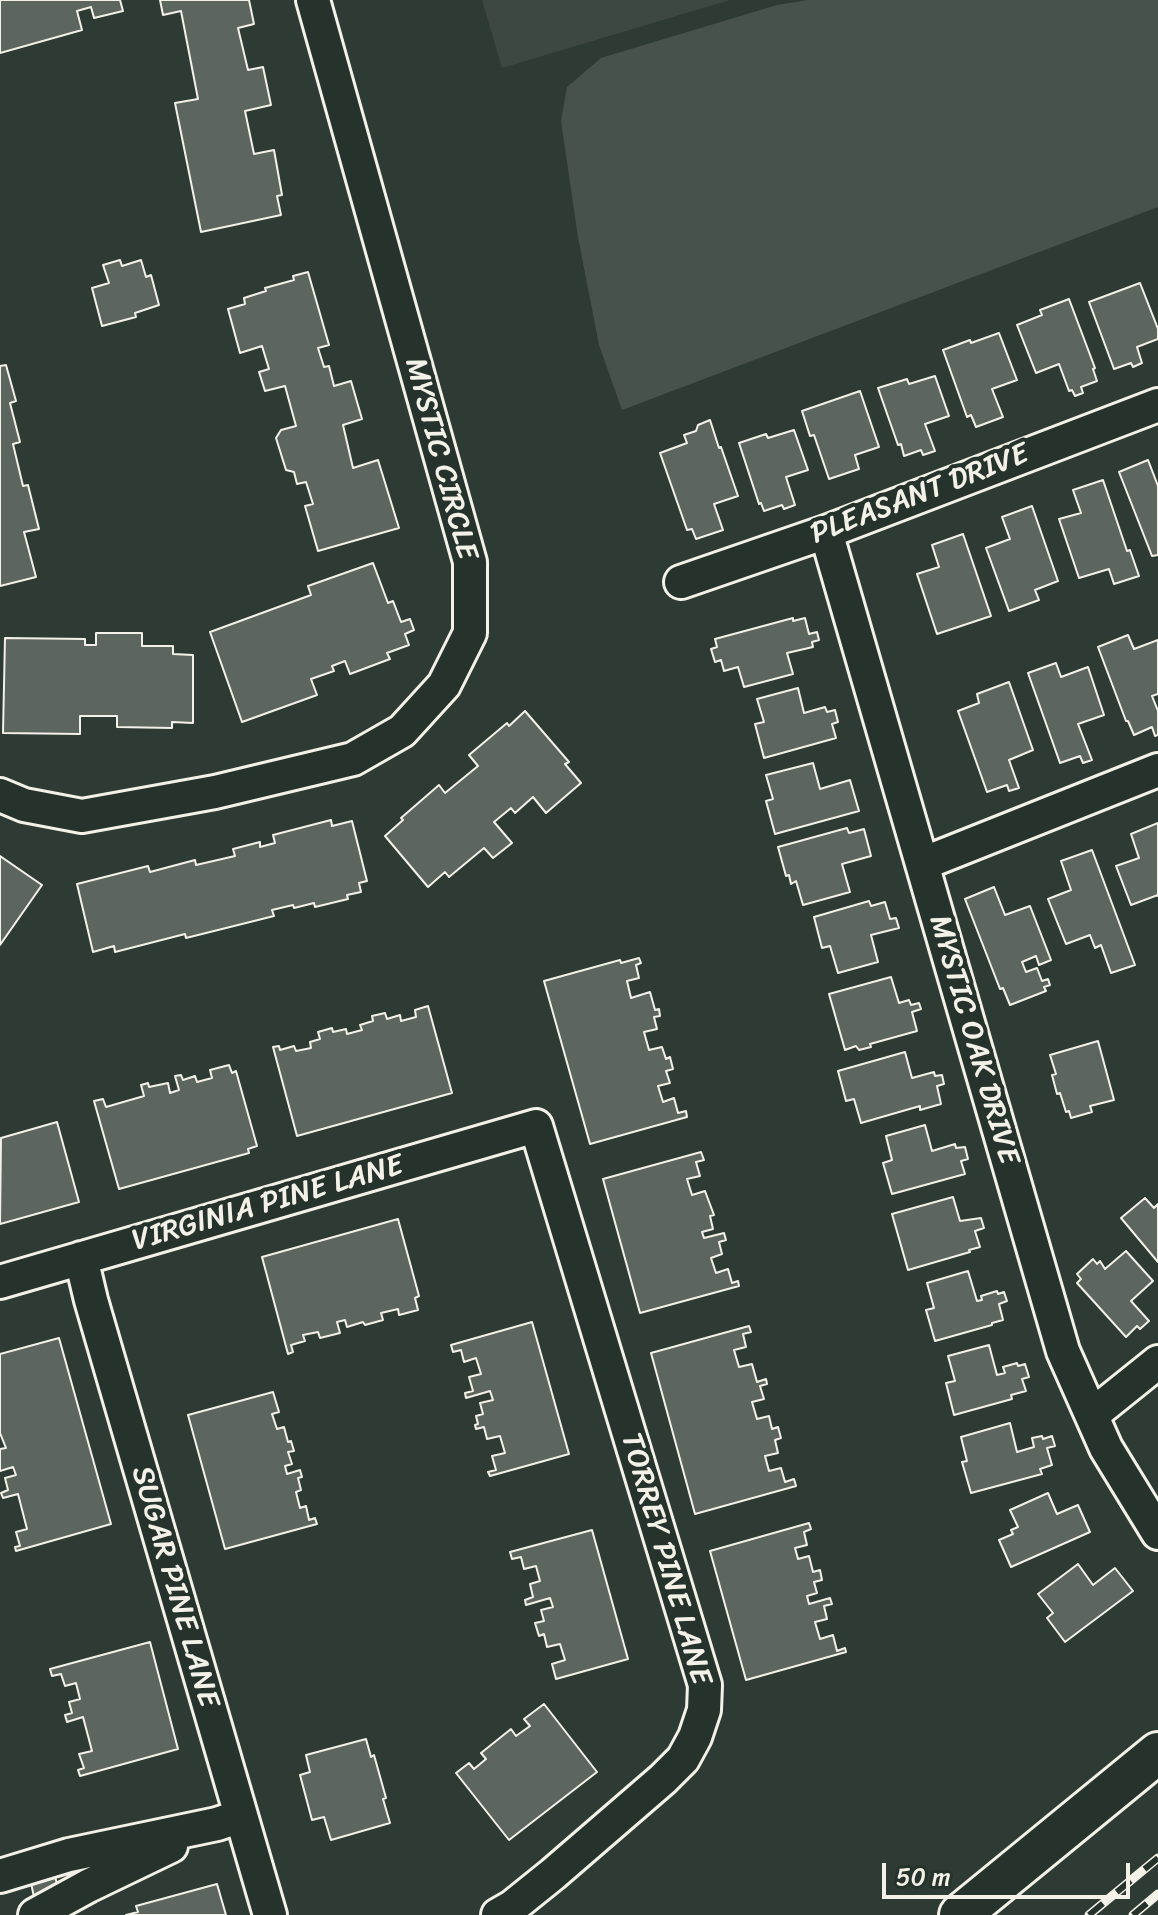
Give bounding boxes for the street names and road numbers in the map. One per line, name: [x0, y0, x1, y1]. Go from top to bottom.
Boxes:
street label: MYSTIC CIRCLE: [396, 354, 484, 564]
street label: PLEASANT DRIVE: [806, 437, 1034, 553]
street label: MYSTIC OAK DRIVE: [920, 911, 1026, 1169]
street label: VIRGINIA PINE LANE: [128, 1148, 408, 1260]
street label: TORREY PINE LANE: [612, 1429, 718, 1689]
street label: SUGAR PINE LANE: [122, 1462, 226, 1712]

